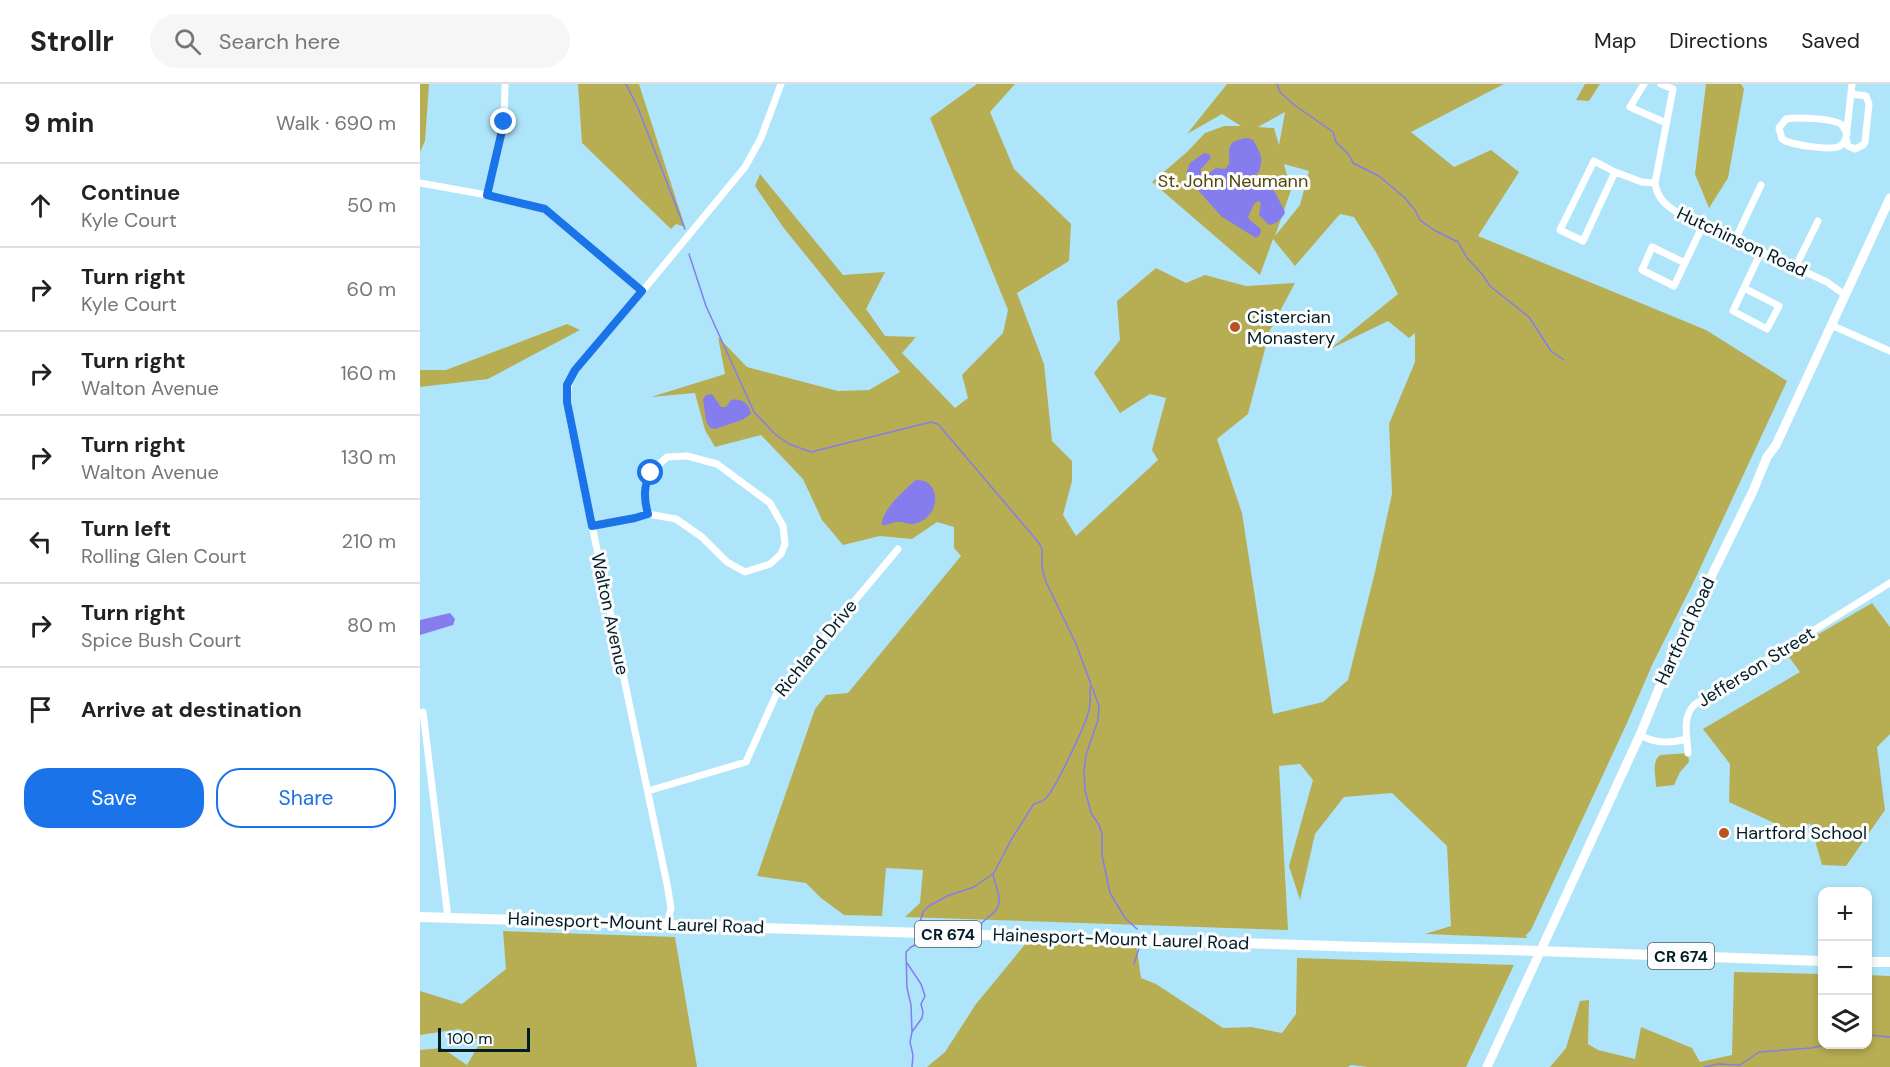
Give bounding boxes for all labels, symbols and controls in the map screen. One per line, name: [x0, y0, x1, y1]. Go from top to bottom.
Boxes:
search box: [150, 14, 570, 68]
text: Strollr: [30, 23, 114, 60]
icon: search: [171, 25, 204, 58]
text: Search here: [219, 27, 340, 56]
text: Map: [1594, 27, 1636, 55]
text: Directions: [1669, 27, 1768, 55]
text: Saved: [1801, 27, 1860, 55]
text: 9 min: [24, 106, 94, 140]
route end: [490, 108, 516, 134]
text: Walk · 690 m: [276, 110, 396, 136]
park label: St. John Neumann: [1158, 169, 1308, 193]
text: Continue: [81, 178, 180, 207]
icon: ahead: [24, 189, 57, 222]
text: 50 m: [347, 192, 396, 218]
street label: Hutchinson Road: [1673, 201, 1811, 283]
text: Kyle Court: [81, 207, 177, 233]
text: Turn right: [81, 262, 186, 291]
icon: right: [24, 273, 57, 306]
text: 60 m: [347, 276, 396, 302]
text: Kyle Court: [81, 291, 177, 317]
place label: Cistercian Monastery: [1247, 305, 1335, 350]
marker: Cistercian Monastery: [1228, 320, 1242, 334]
text: Turn right: [81, 346, 186, 375]
icon: right: [24, 357, 57, 390]
text: 160 m: [340, 360, 396, 386]
text: Walton Avenue: [81, 375, 219, 401]
text: Turn right: [81, 430, 186, 459]
icon: right: [24, 441, 57, 474]
text: 130 m: [341, 444, 396, 470]
text: Walton Avenue: [81, 459, 219, 485]
route start: [637, 459, 663, 485]
text: Turn left: [81, 514, 171, 543]
icon: left: [24, 525, 57, 558]
text: 210 m: [341, 528, 396, 554]
text: Rolling Glen Court: [81, 543, 247, 569]
street label: Walton Avenue: [585, 551, 635, 677]
street label: Hartford Road: [1650, 573, 1720, 689]
street label: Richland Drive: [769, 594, 863, 702]
text: Turn right: [81, 598, 186, 627]
icon: right: [24, 609, 57, 642]
text: 80 m: [347, 612, 396, 638]
street label: Jefferson Street: [1693, 621, 1819, 713]
text: Spice Bush Court: [81, 627, 241, 653]
icon: arrive: [24, 693, 57, 726]
text: Arrive at destination: [81, 695, 302, 724]
button: Save: [24, 768, 204, 828]
button: Share: [216, 768, 396, 828]
place label: Hartford School: [1736, 821, 1867, 845]
marker: Hartford School: [1717, 826, 1731, 840]
map controls: [1818, 887, 1872, 1049]
button: +: [1818, 887, 1872, 941]
street label: Hainesport-Mount Laurel Road: [507, 907, 765, 939]
road number: CR 674: [915, 921, 981, 947]
street label: Hainesport-Mount Laurel Road: [992, 923, 1250, 955]
button: −: [1818, 941, 1872, 995]
road number: CR 674: [1648, 943, 1714, 969]
button: layers: [1818, 995, 1872, 1049]
scale bar: [438, 1025, 530, 1052]
text: 100 m: [447, 1028, 492, 1049]

